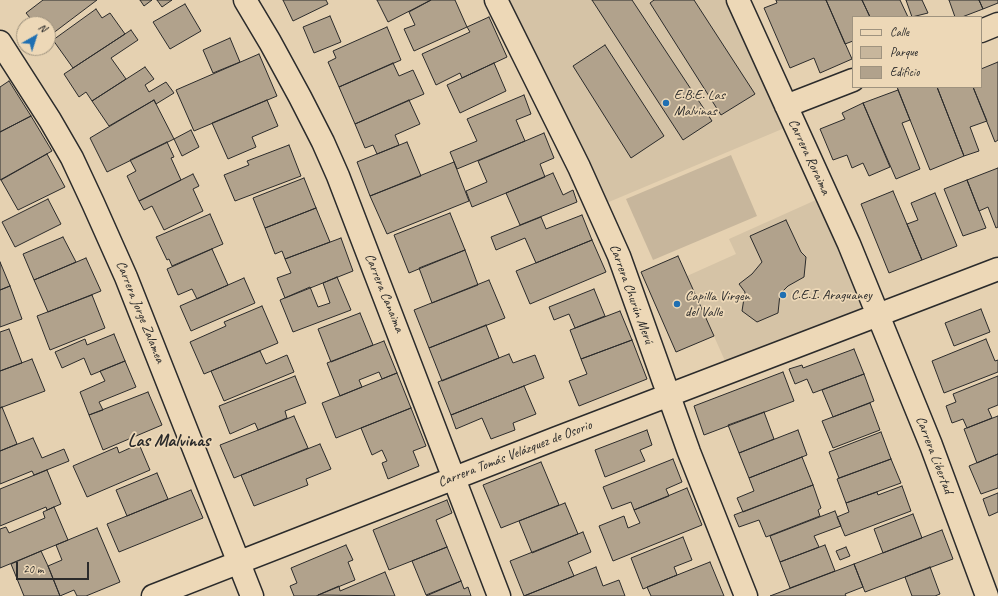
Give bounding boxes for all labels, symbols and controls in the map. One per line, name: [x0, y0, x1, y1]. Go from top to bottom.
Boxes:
north arrow: [16, 16, 56, 56]
legend: [852, 16, 982, 88]
text: N: [36, 20, 50, 35]
text: Calle: [890, 24, 909, 40]
text: Parque: [890, 44, 918, 60]
text: Edificio: [890, 64, 920, 80]
place label: E.B.E. Las Malvinas: [674, 87, 725, 120]
marker: E.B.E. Las Malvinas: [661, 98, 671, 108]
street label: Carrera Roraima: [784, 116, 834, 198]
street label: Carrera Churún Merú: [605, 242, 657, 346]
street label: Carrera Canaima: [361, 251, 407, 335]
street label: Carrera Jorge Zalamea: [112, 258, 168, 366]
place label: C.E.I. Araguaney: [791, 287, 872, 303]
place label: Capilla Virgen del Valle: [685, 288, 750, 320]
marker: C.E.I. Araguaney: [778, 290, 788, 300]
marker: Capilla Virgen del Valle: [672, 299, 682, 309]
street label: Carrera Libertad: [912, 414, 956, 496]
street label: Carrera Tomás Velázquez de Osorio: [436, 417, 594, 491]
district label: Las Malvinas: [128, 430, 210, 452]
scale bar: [18, 554, 91, 580]
text: 20 m: [23, 561, 43, 577]

